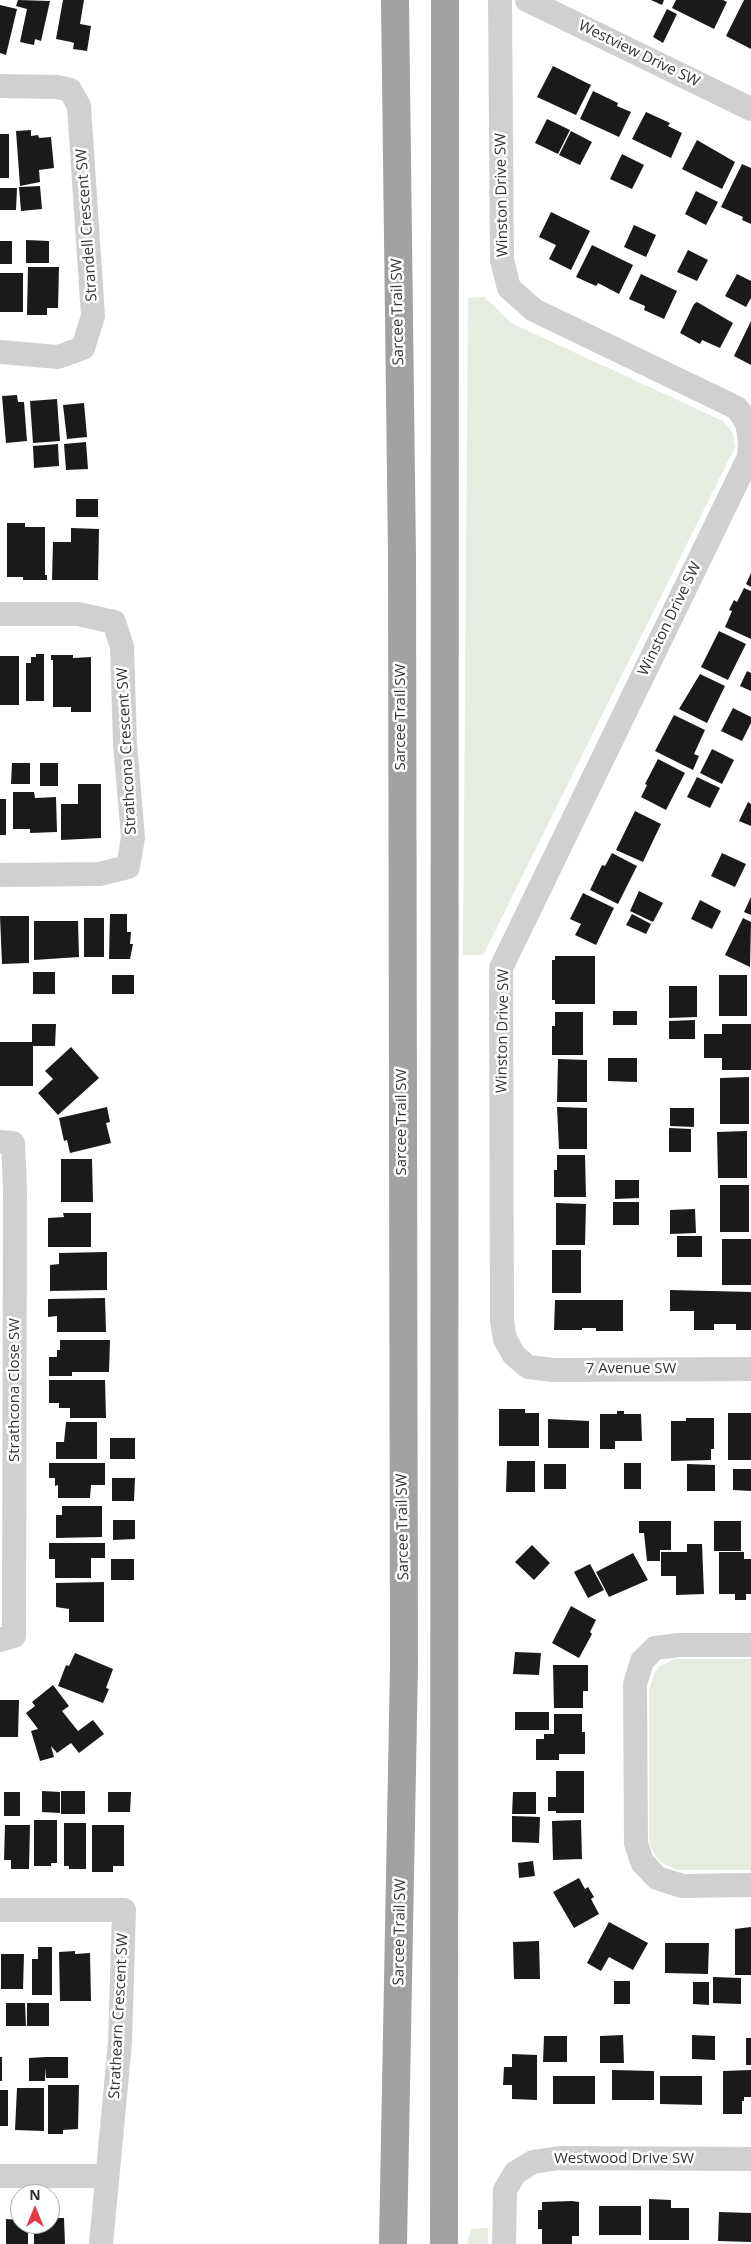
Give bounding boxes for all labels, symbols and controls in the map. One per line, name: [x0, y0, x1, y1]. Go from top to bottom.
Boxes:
street label: Westview Drive SW: [575, 17, 703, 91]
street label: Winston Drive SW: [492, 133, 512, 257]
street label: Strandell Crescent SW: [73, 148, 101, 302]
street label: Sarcee Trail SW: [388, 258, 408, 366]
street label: Winston Drive SW: [635, 559, 705, 679]
street label: Sarcee Trail SW: [392, 664, 410, 770]
street label: Strathcona Crescent SW: [114, 667, 140, 835]
street label: Winston Drive SW: [493, 969, 513, 1093]
street label: Sarcee Trail SW: [393, 1069, 411, 1175]
street label: Strathcona Close SW: [6, 1318, 24, 1462]
street label: 7 Avenue SW: [586, 1360, 676, 1378]
street label: Sarcee Trail SW: [393, 1473, 413, 1581]
street label: Sarcee Trail SW: [390, 1878, 410, 1986]
street label: Strathearn Crescent SW: [106, 1933, 132, 2099]
street label: Westwood Drive SW: [554, 2150, 694, 2168]
north arrow: [10, 2184, 60, 2234]
text: N: [29, 2185, 41, 2204]

